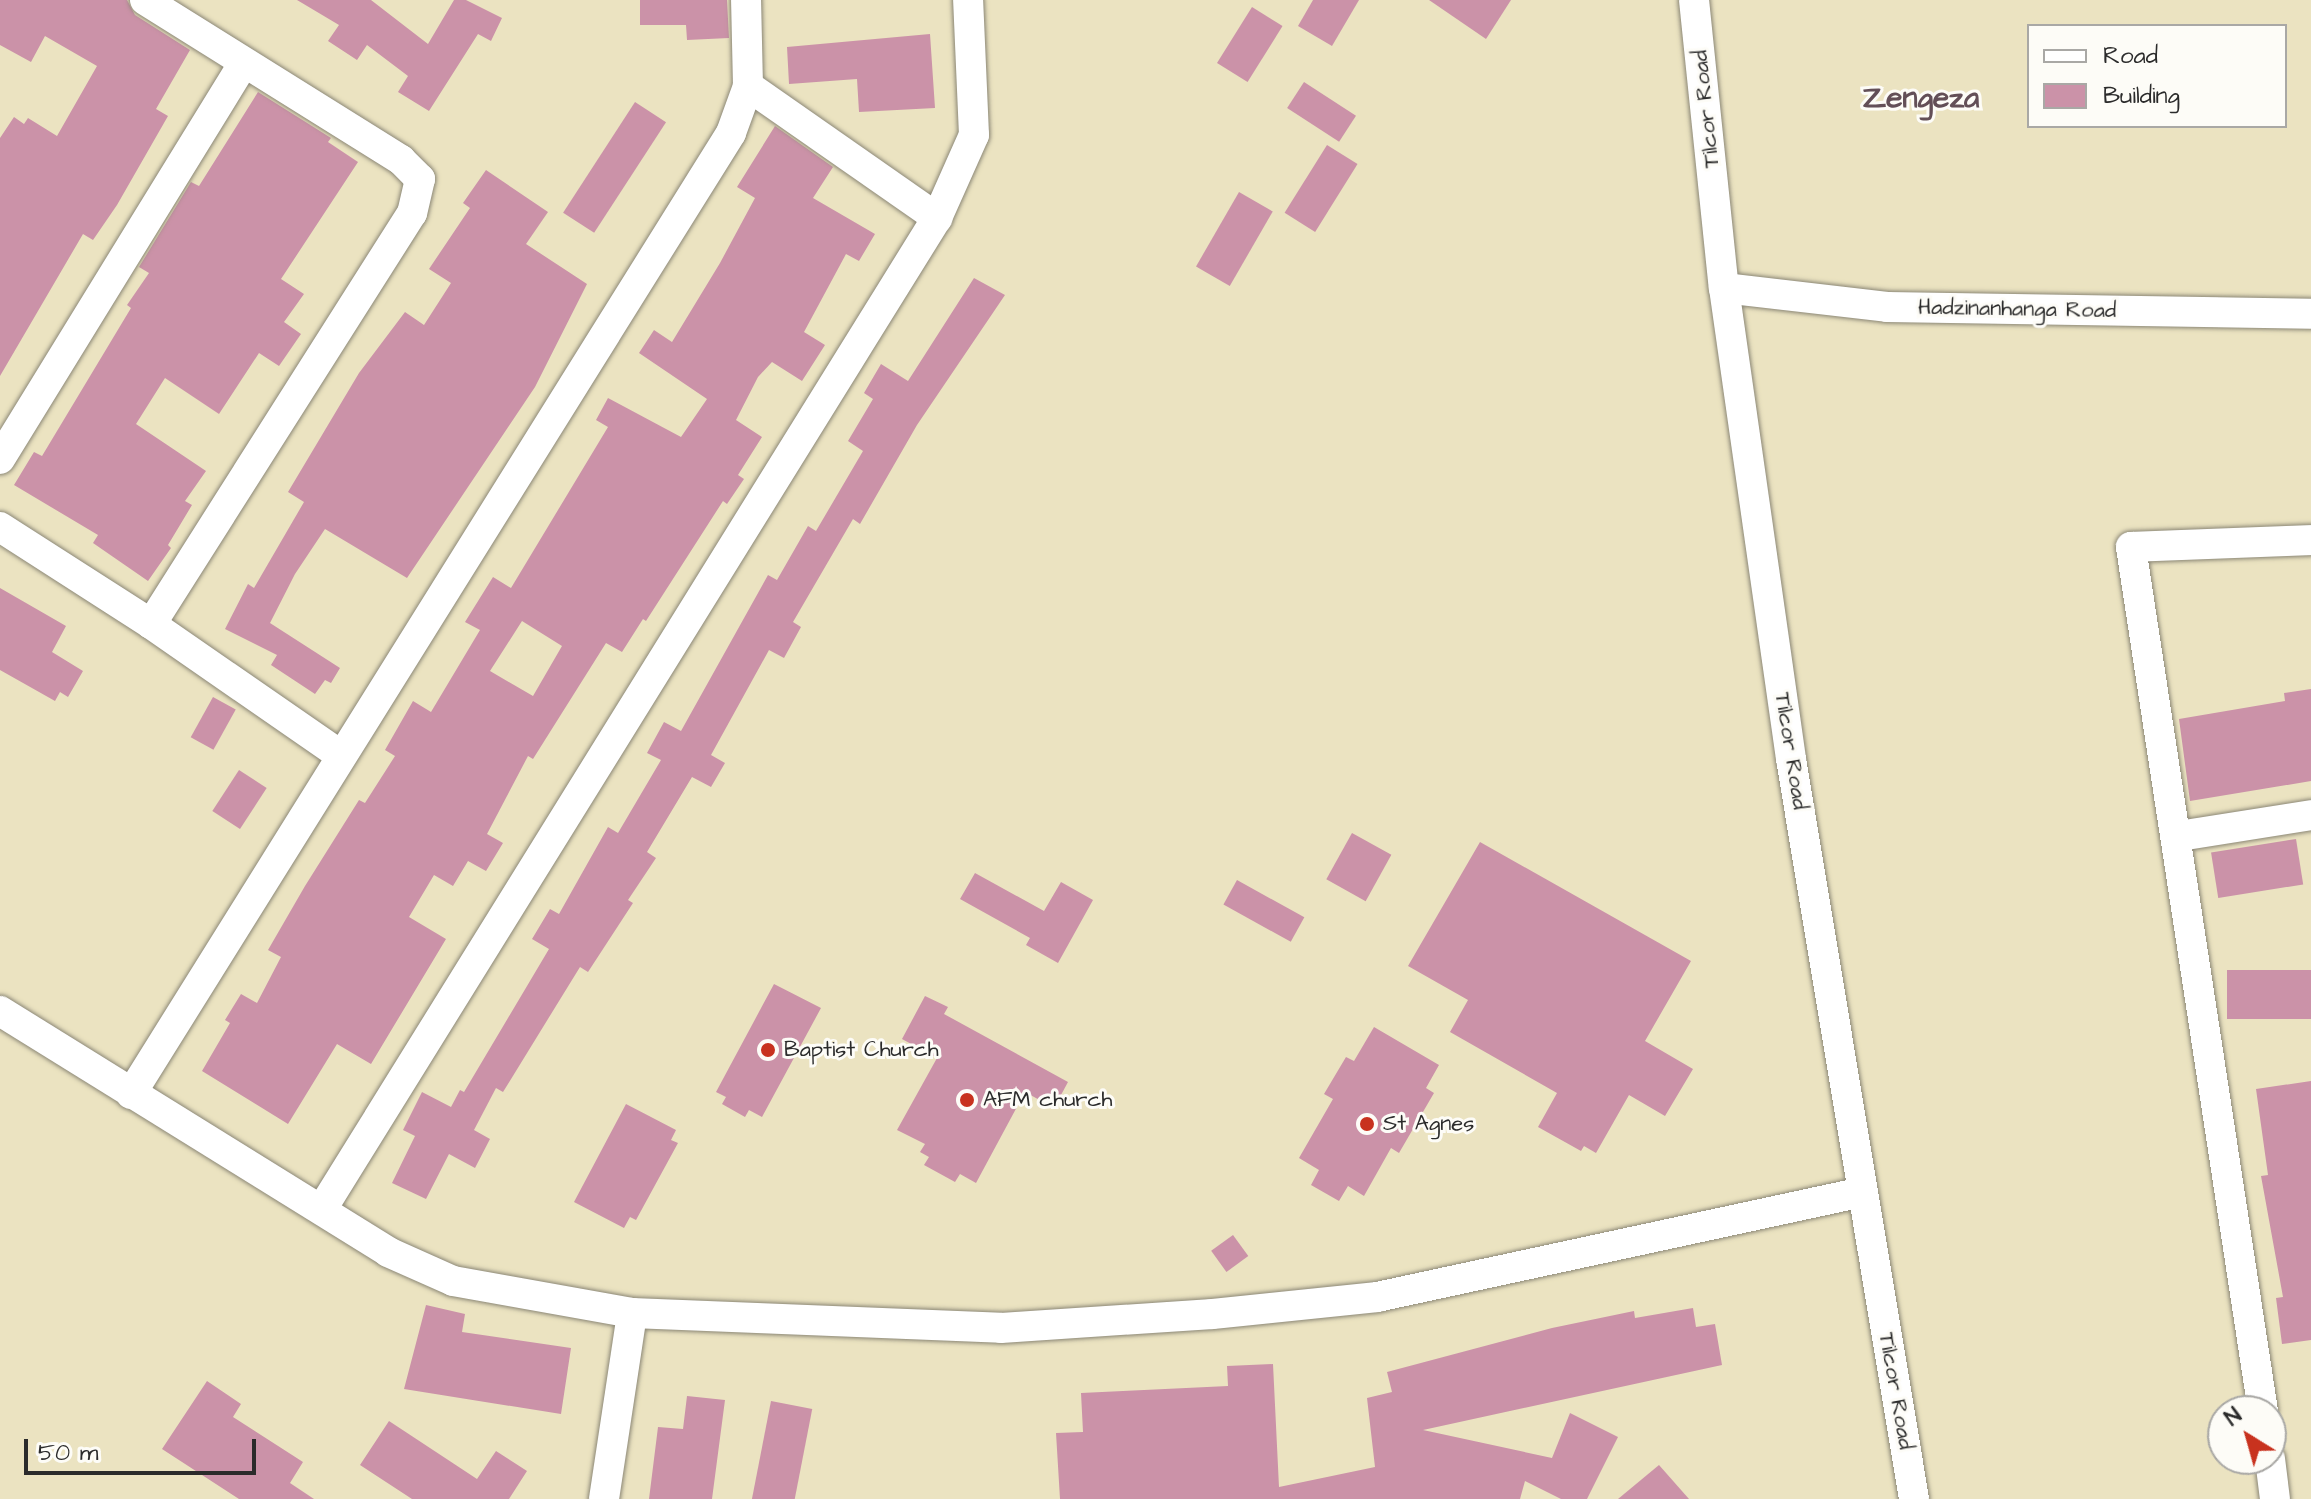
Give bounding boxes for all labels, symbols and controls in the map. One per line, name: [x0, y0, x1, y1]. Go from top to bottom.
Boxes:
legend: [2027, 24, 2287, 128]
text: Road: [2103, 39, 2158, 73]
street label: Tilcor Road: [1687, 49, 1725, 169]
text: Building: [2103, 79, 2180, 113]
district label: Zengeza: [1863, 80, 1979, 116]
street label: Hadzinanhanga Road: [1918, 294, 2116, 324]
street label: Tilcor Road: [1769, 691, 1813, 811]
place label: Baptist Church: [784, 1037, 939, 1063]
marker: Baptist Church: [759, 1041, 777, 1059]
place label: AFM church: [983, 1087, 1112, 1113]
marker: AFM church: [958, 1091, 976, 1109]
place label: St Agnes: [1383, 1111, 1474, 1137]
marker: St Agnes: [1358, 1115, 1376, 1133]
street label: Tilcor Road: [1873, 1330, 1919, 1452]
north arrow: [2207, 1395, 2287, 1475]
text: N: [2219, 1401, 2248, 1434]
scale bar: [28, 1423, 260, 1473]
text: 50 m: [38, 1436, 98, 1470]

